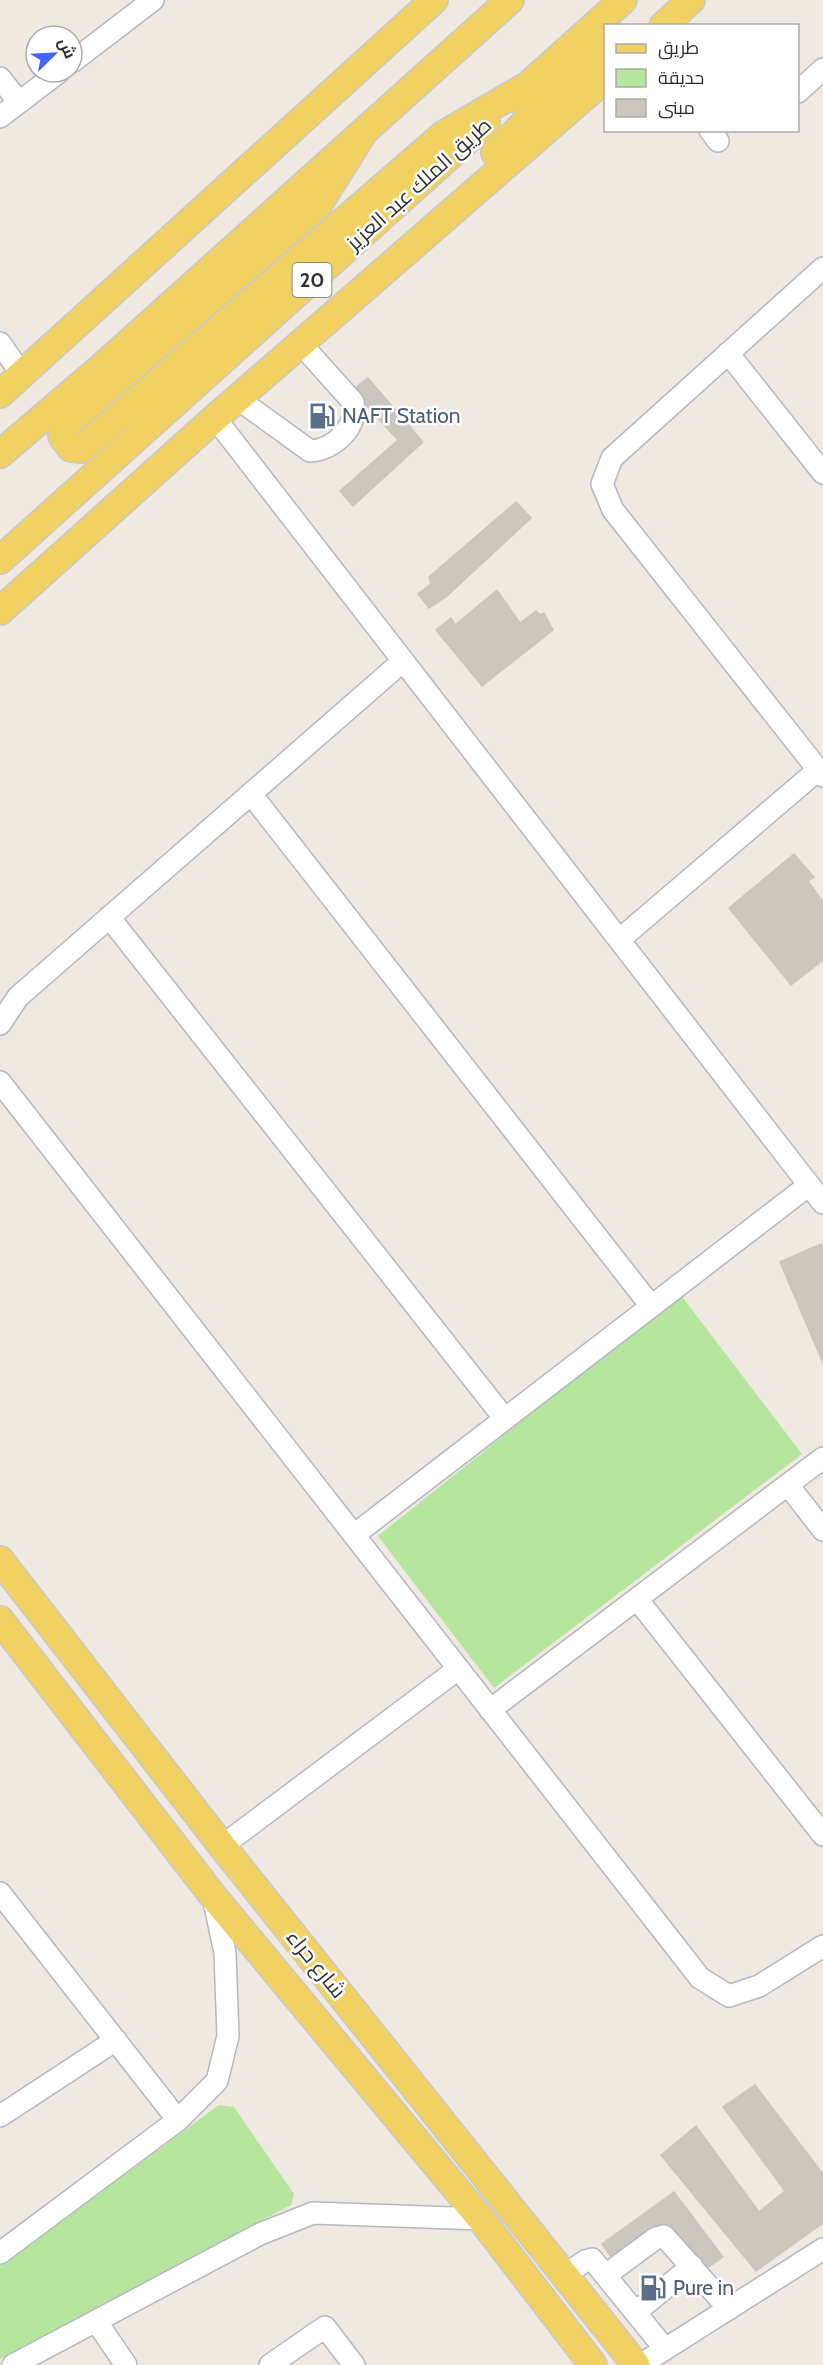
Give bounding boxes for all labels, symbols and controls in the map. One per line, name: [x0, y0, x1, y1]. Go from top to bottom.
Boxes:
north arrow: [24, 24, 84, 84]
legend: [604, 24, 799, 132]
text: ش: [54, 35, 80, 61]
text: طريق: [658, 37, 699, 60]
text: حديقة: [658, 67, 704, 89]
text: مبنى: [658, 97, 695, 119]
street label: طريق الملك عبد العزيز: [340, 112, 497, 257]
road number: 20: [292, 263, 332, 297]
fuel station icon: NAFT Station: [307, 401, 337, 431]
place label: NAFT Station: [342, 403, 460, 428]
street label: شارع حراء: [280, 1925, 351, 2004]
fuel station icon: Pure in: [638, 2273, 668, 2303]
place label: Pure in: [673, 2275, 734, 2300]

